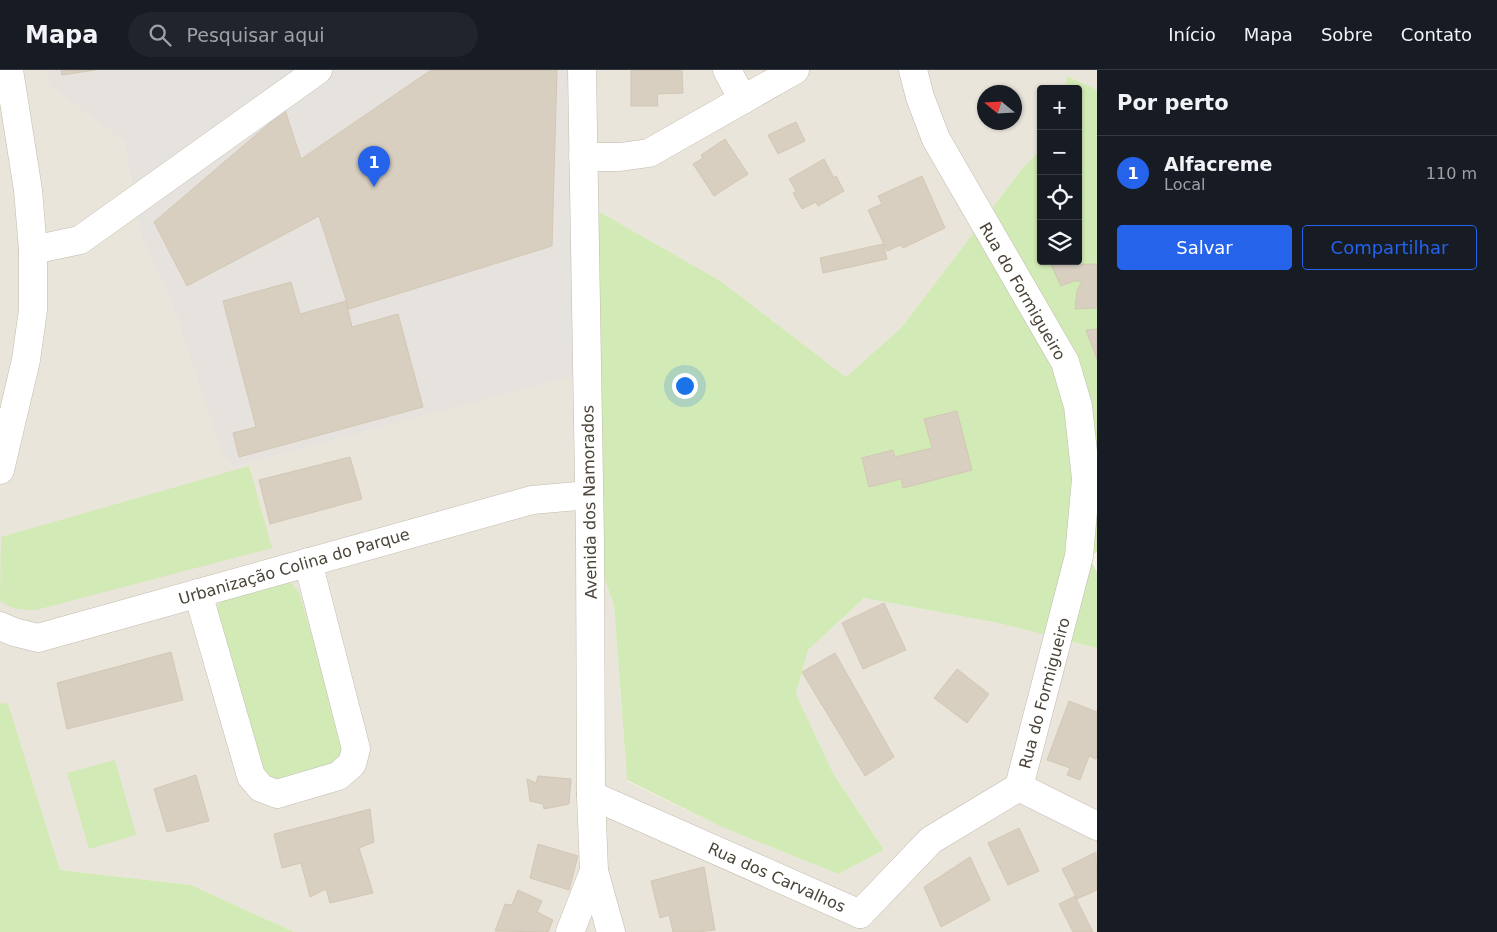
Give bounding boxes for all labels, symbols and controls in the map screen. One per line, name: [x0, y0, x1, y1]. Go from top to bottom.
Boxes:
search box: [128, 12, 478, 57]
text: Mapa: [25, 21, 98, 49]
icon: search: [146, 21, 174, 49]
text: Pesquisar aqui: [186, 24, 325, 46]
text: Início: [1168, 24, 1216, 45]
text: Mapa: [1244, 24, 1293, 45]
text: Sobre: [1321, 24, 1373, 45]
text: Contato: [1401, 24, 1472, 45]
north arrow: [977, 85, 1022, 130]
map controls: [1037, 85, 1082, 265]
button: +: [1037, 85, 1082, 130]
text: Por perto: [1117, 91, 1229, 115]
button: −: [1037, 130, 1082, 175]
pin: 1: [358, 146, 390, 187]
text: Alfacreme: [1164, 153, 1273, 175]
text: 1: [1127, 164, 1139, 183]
text: 110 m: [1426, 164, 1477, 183]
button: locate: [1037, 175, 1082, 220]
text: Local: [1164, 175, 1205, 194]
street label: Rua do Formigueiro: [975, 219, 1070, 363]
button: layers: [1037, 220, 1082, 265]
button: Salvar: [1117, 225, 1292, 270]
button: Compartilhar: [1302, 225, 1477, 270]
your location: [672, 373, 698, 399]
street label: Avenida dos Namorados: [578, 405, 601, 599]
street label: Urbanização Colina do Parque: [176, 524, 412, 609]
street label: Rua do Formigueiro: [1015, 615, 1074, 771]
street label: Rua dos Carvalhos: [705, 839, 848, 916]

